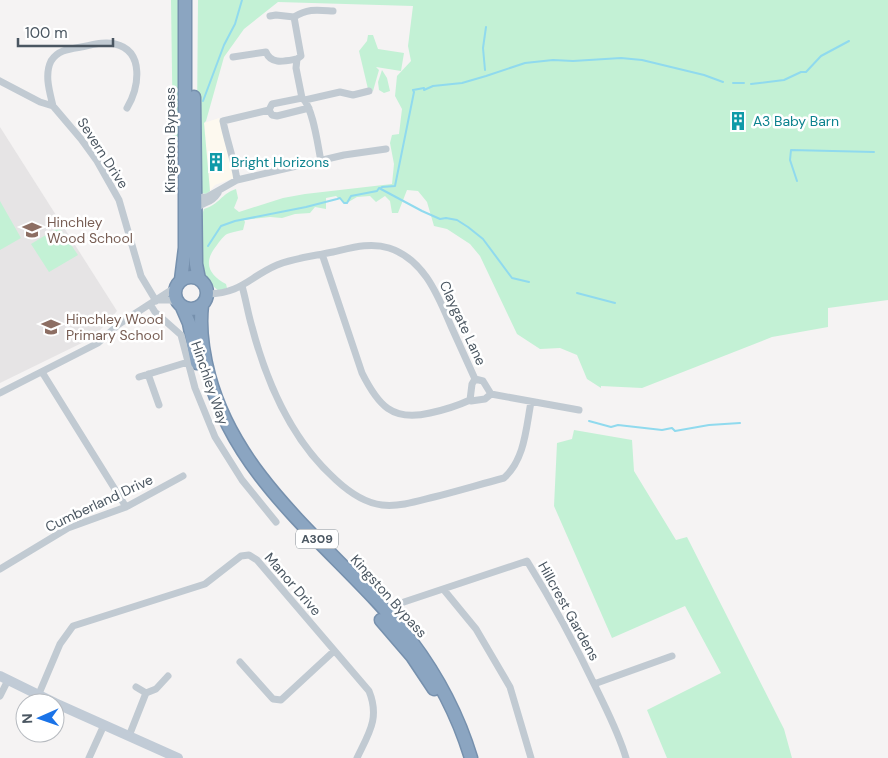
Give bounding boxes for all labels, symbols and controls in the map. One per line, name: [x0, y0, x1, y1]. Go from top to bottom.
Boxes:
scale bar: [18, 15, 112, 47]
text: 100 m: [25, 23, 68, 43]
street label: Kingston Bypass: [161, 87, 179, 193]
building icon: A3 Baby Barn: [727, 110, 749, 132]
place label: A3 Baby Barn: [753, 112, 839, 130]
street label: Severn Drive: [73, 114, 133, 192]
building icon: Bright Horizons: [205, 151, 227, 173]
place label: Bright Horizons: [231, 153, 329, 171]
place label: Hinchley Wood School: [47, 213, 133, 247]
school or university icon: Hinchley Wood School: [21, 219, 43, 241]
street label: Claygate Lane: [436, 278, 490, 368]
place label: Hinchley Wood Primary School: [66, 310, 164, 344]
school or university icon: Hinchley Wood Primary School: [40, 316, 62, 338]
street label: Hinchley Way: [187, 339, 233, 427]
street label: Cumberland Drive: [42, 470, 156, 536]
road number: A309: [296, 530, 338, 548]
street label: Manor Drive: [261, 549, 325, 619]
street label: Kingston Bypass: [347, 551, 431, 641]
street label: Hillcrest Gardens: [534, 558, 604, 664]
north arrow: [15, 693, 65, 743]
text: N: [18, 713, 36, 724]

